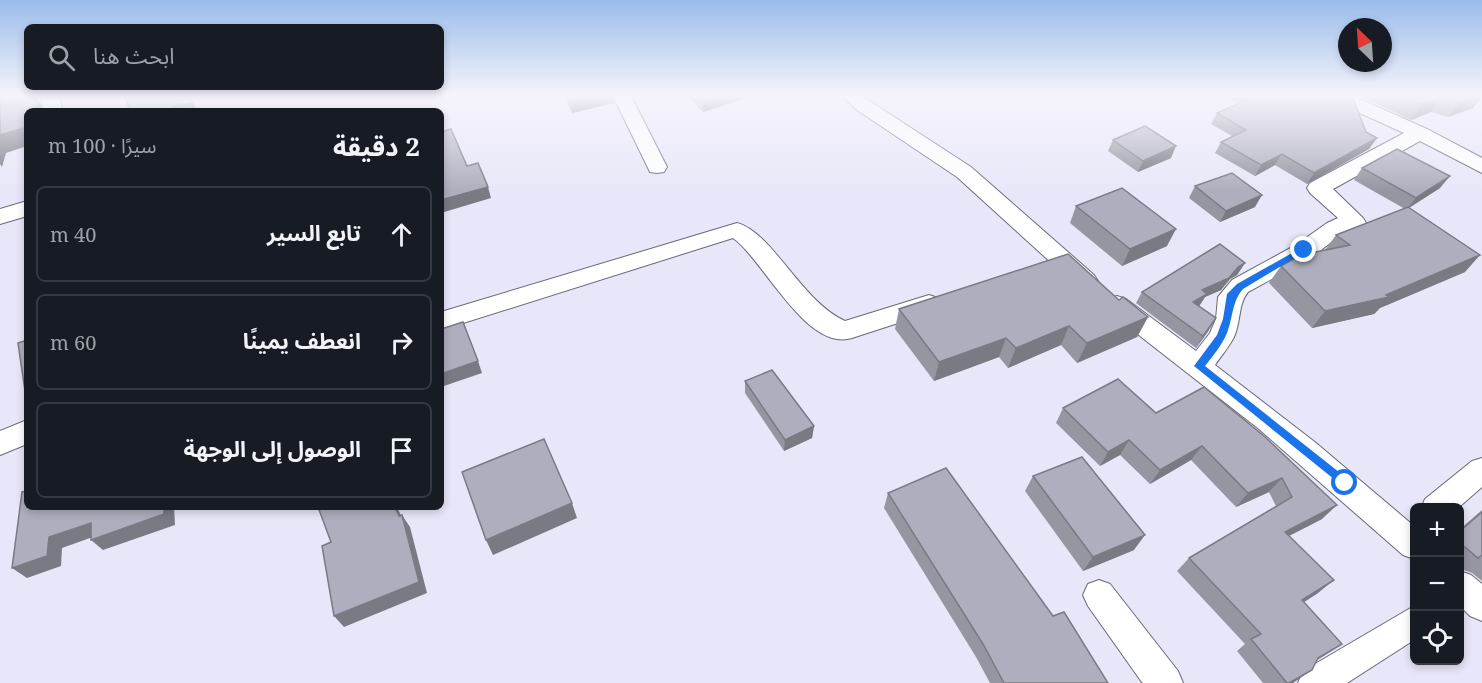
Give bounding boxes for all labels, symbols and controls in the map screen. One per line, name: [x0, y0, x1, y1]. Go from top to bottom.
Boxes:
north arrow: [1338, 18, 1392, 72]
search box: [24, 24, 444, 90]
text: ابحث هنا: [93, 40, 175, 70]
icon: search: [45, 41, 78, 74]
text: 2 دقيقة: [333, 128, 420, 164]
text: سيرًا · 100 m: [48, 132, 156, 159]
text: تابع السير: [267, 217, 361, 247]
icon: ahead: [385, 218, 418, 251]
text: 40 m: [50, 221, 96, 248]
route end: [1290, 236, 1316, 262]
text: انعطف يمينًا: [243, 325, 361, 355]
icon: right: [385, 326, 418, 359]
text: 60 m: [50, 329, 96, 356]
text: الوصول إلى الوجهة: [183, 433, 361, 463]
icon: arrive: [385, 434, 418, 467]
route start: [1331, 469, 1357, 495]
map controls: [1410, 503, 1464, 665]
button: +: [1410, 503, 1464, 557]
button: −: [1410, 557, 1464, 611]
button: locate: [1410, 611, 1464, 665]

